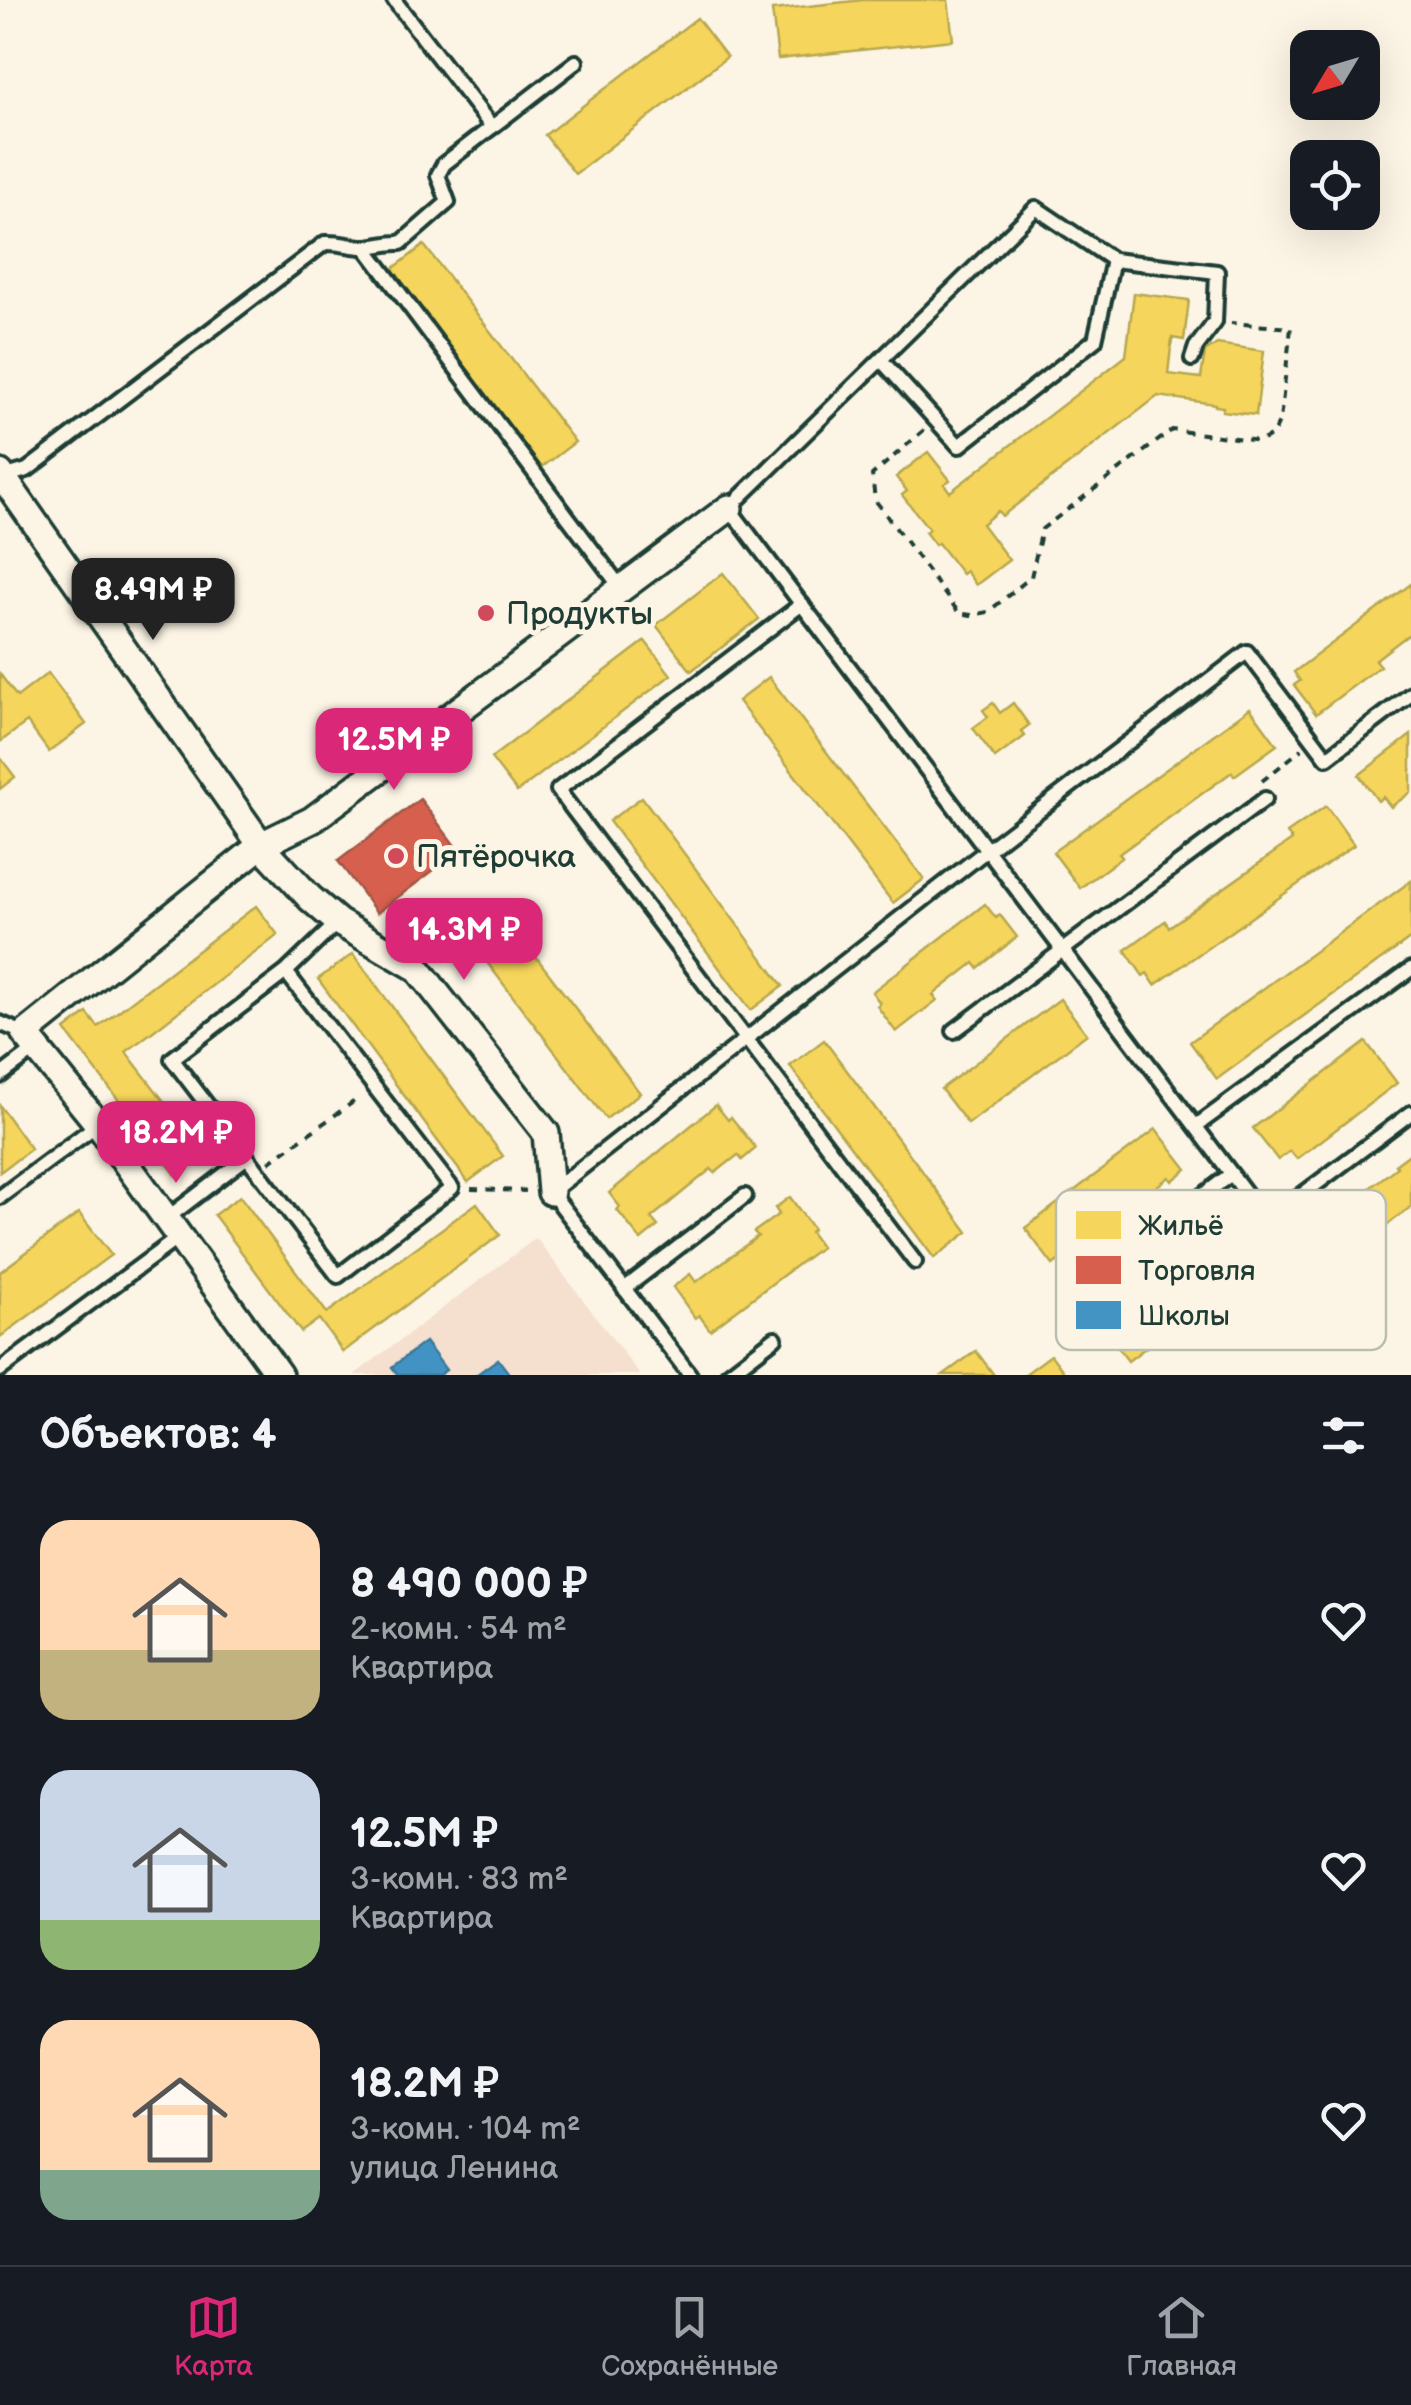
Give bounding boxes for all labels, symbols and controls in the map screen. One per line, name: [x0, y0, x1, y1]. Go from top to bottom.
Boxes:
north arrow: [1290, 30, 1380, 120]
map controls: [1290, 30, 1380, 230]
button: locate: [1290, 140, 1380, 230]
pin: 8.49M ₽: [61, 558, 245, 643]
text: 8.49M ₽: [94, 571, 212, 610]
place label: Продукты: [506, 595, 653, 634]
marker: Продукты: [475, 602, 497, 624]
pin: 12.5M ₽: [302, 708, 486, 793]
text: 12.5M ₽: [338, 721, 451, 760]
place label: Пятёрочка: [416, 838, 576, 877]
marker: Пятёрочка: [385, 845, 407, 867]
pin: 14.3M ₽: [372, 898, 556, 983]
text: 14.3M ₽: [408, 911, 520, 950]
pin: 18.2M ₽: [84, 1101, 268, 1186]
text: 18.2M ₽: [119, 1114, 233, 1153]
legend: [1056, 1190, 1386, 1350]
text: Жильё: [1138, 1210, 1223, 1243]
text: Торговля: [1138, 1255, 1256, 1288]
text: Школы: [1138, 1300, 1230, 1333]
icon: filters: [1316, 1408, 1371, 1463]
text: Объектов: 4: [40, 1410, 277, 1461]
text: 8 490 000 ₽: [350, 1559, 588, 1610]
icon: home: [120, 1560, 240, 1680]
icon: heart: [1316, 1593, 1371, 1648]
text: 2-комн. · 54 m²: [350, 1610, 567, 1649]
text: Квартира: [350, 1649, 493, 1688]
text: 12.5M ₽: [350, 1809, 498, 1860]
icon: home: [120, 1810, 240, 1930]
icon: heart: [1316, 1843, 1371, 1898]
text: 3-комн. · 83 m²: [350, 1860, 568, 1899]
text: Квартира: [350, 1899, 493, 1938]
text: 18.2M ₽: [350, 2059, 499, 2110]
icon: home: [120, 2060, 240, 2180]
icon: heart: [1316, 2093, 1371, 2148]
text: 3-комн. · 104 m²: [350, 2110, 581, 2149]
text: улица Ленина: [350, 2149, 558, 2188]
tab: Карта: [174, 2290, 253, 2383]
tab: Сохранённые: [601, 2290, 778, 2383]
tab: Главная: [1126, 2290, 1237, 2383]

